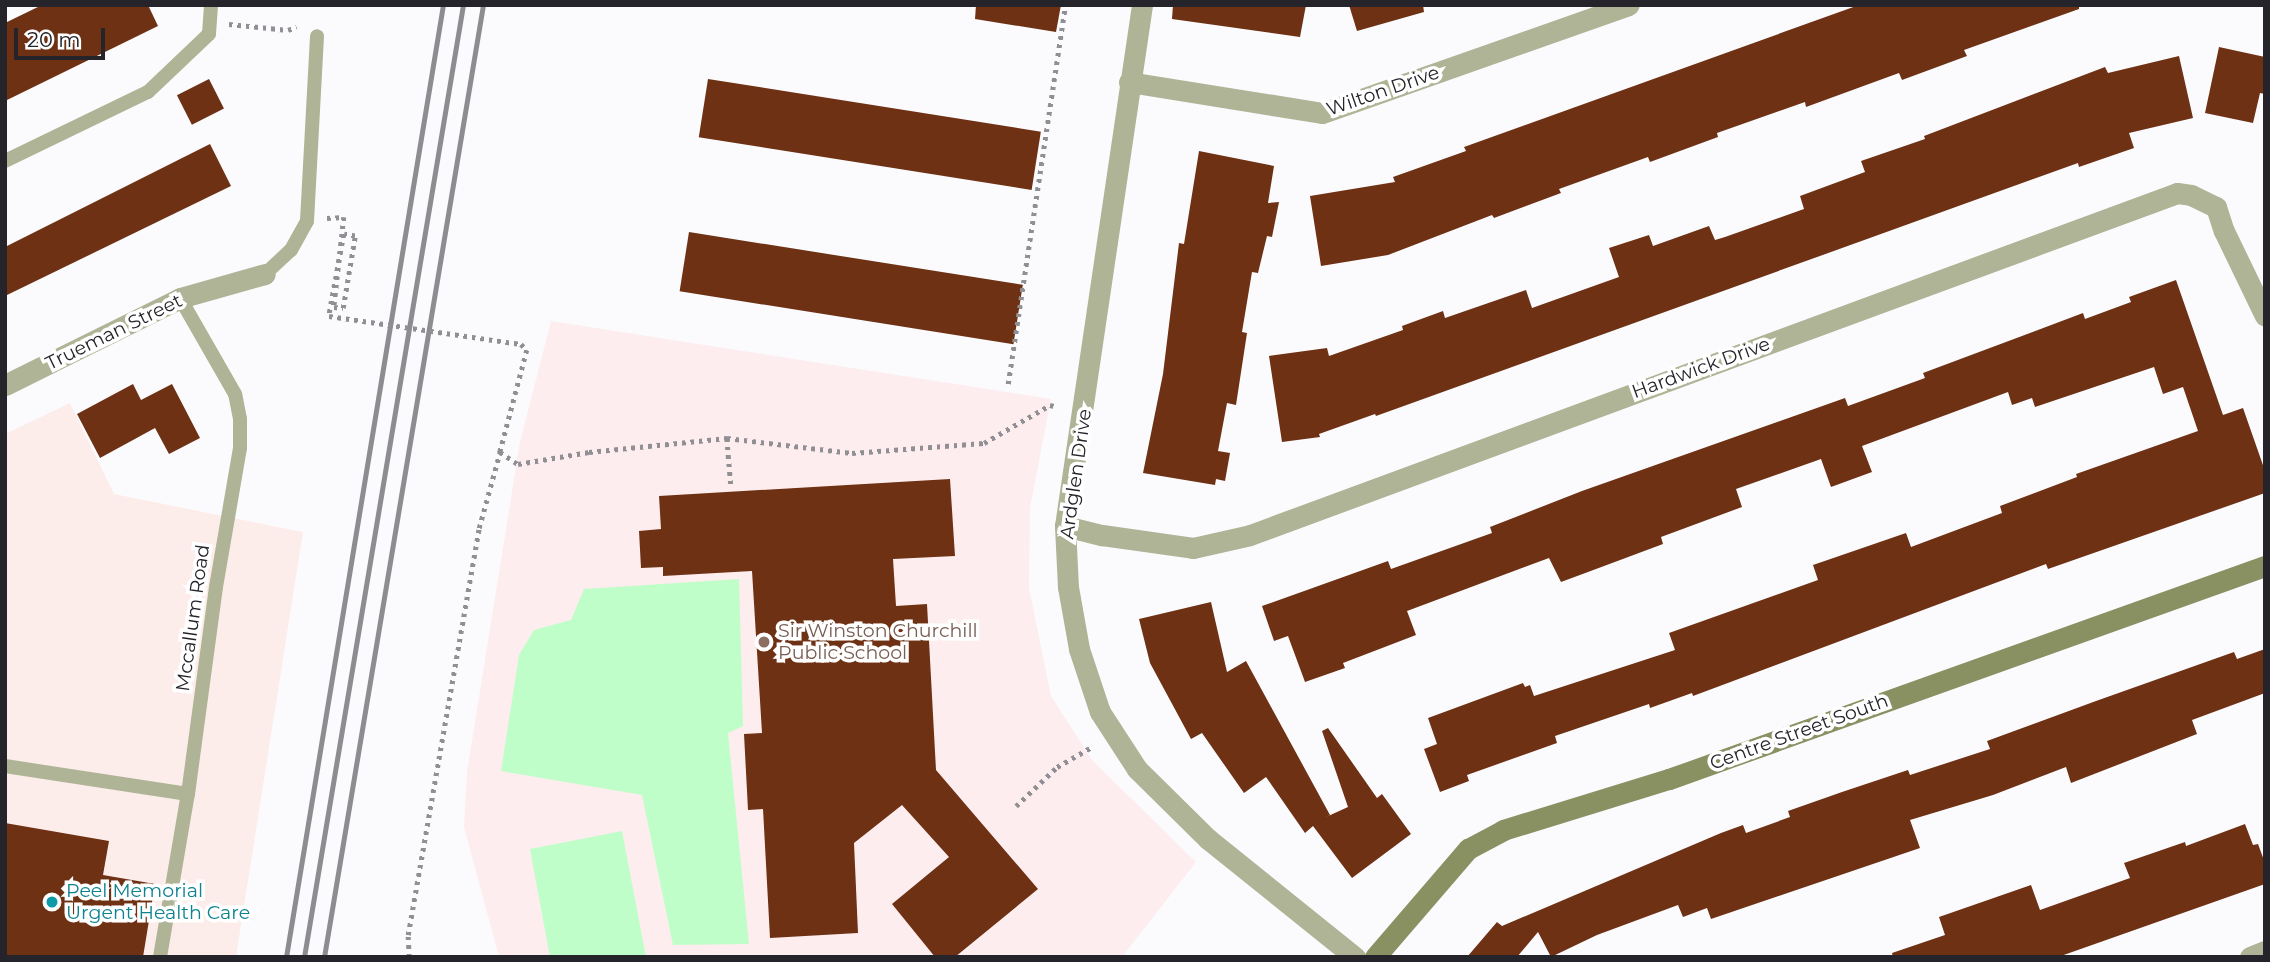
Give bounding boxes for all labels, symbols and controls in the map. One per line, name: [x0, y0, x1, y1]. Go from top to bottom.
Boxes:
scale bar: [18, 14, 108, 58]
text: 20 m: [27, 27, 81, 52]
street label: Wilton Drive: [1324, 61, 1442, 121]
street label: Trueman Street: [42, 289, 186, 375]
street label: Hardwick Drive: [1629, 332, 1773, 404]
street label: Ardglen Drive: [1056, 408, 1096, 540]
street label: Mccallum Road: [171, 543, 215, 693]
place label: Sir Winston Churchill Public School: [778, 620, 978, 664]
marker: Sir Winston Churchill Public School: [756, 634, 772, 650]
street label: Centre Street South: [1707, 689, 1891, 775]
place label: Peel Memorial Urgent Health Care: [66, 880, 250, 924]
marker: Peel Memorial Urgent Health Care: [44, 894, 60, 910]

